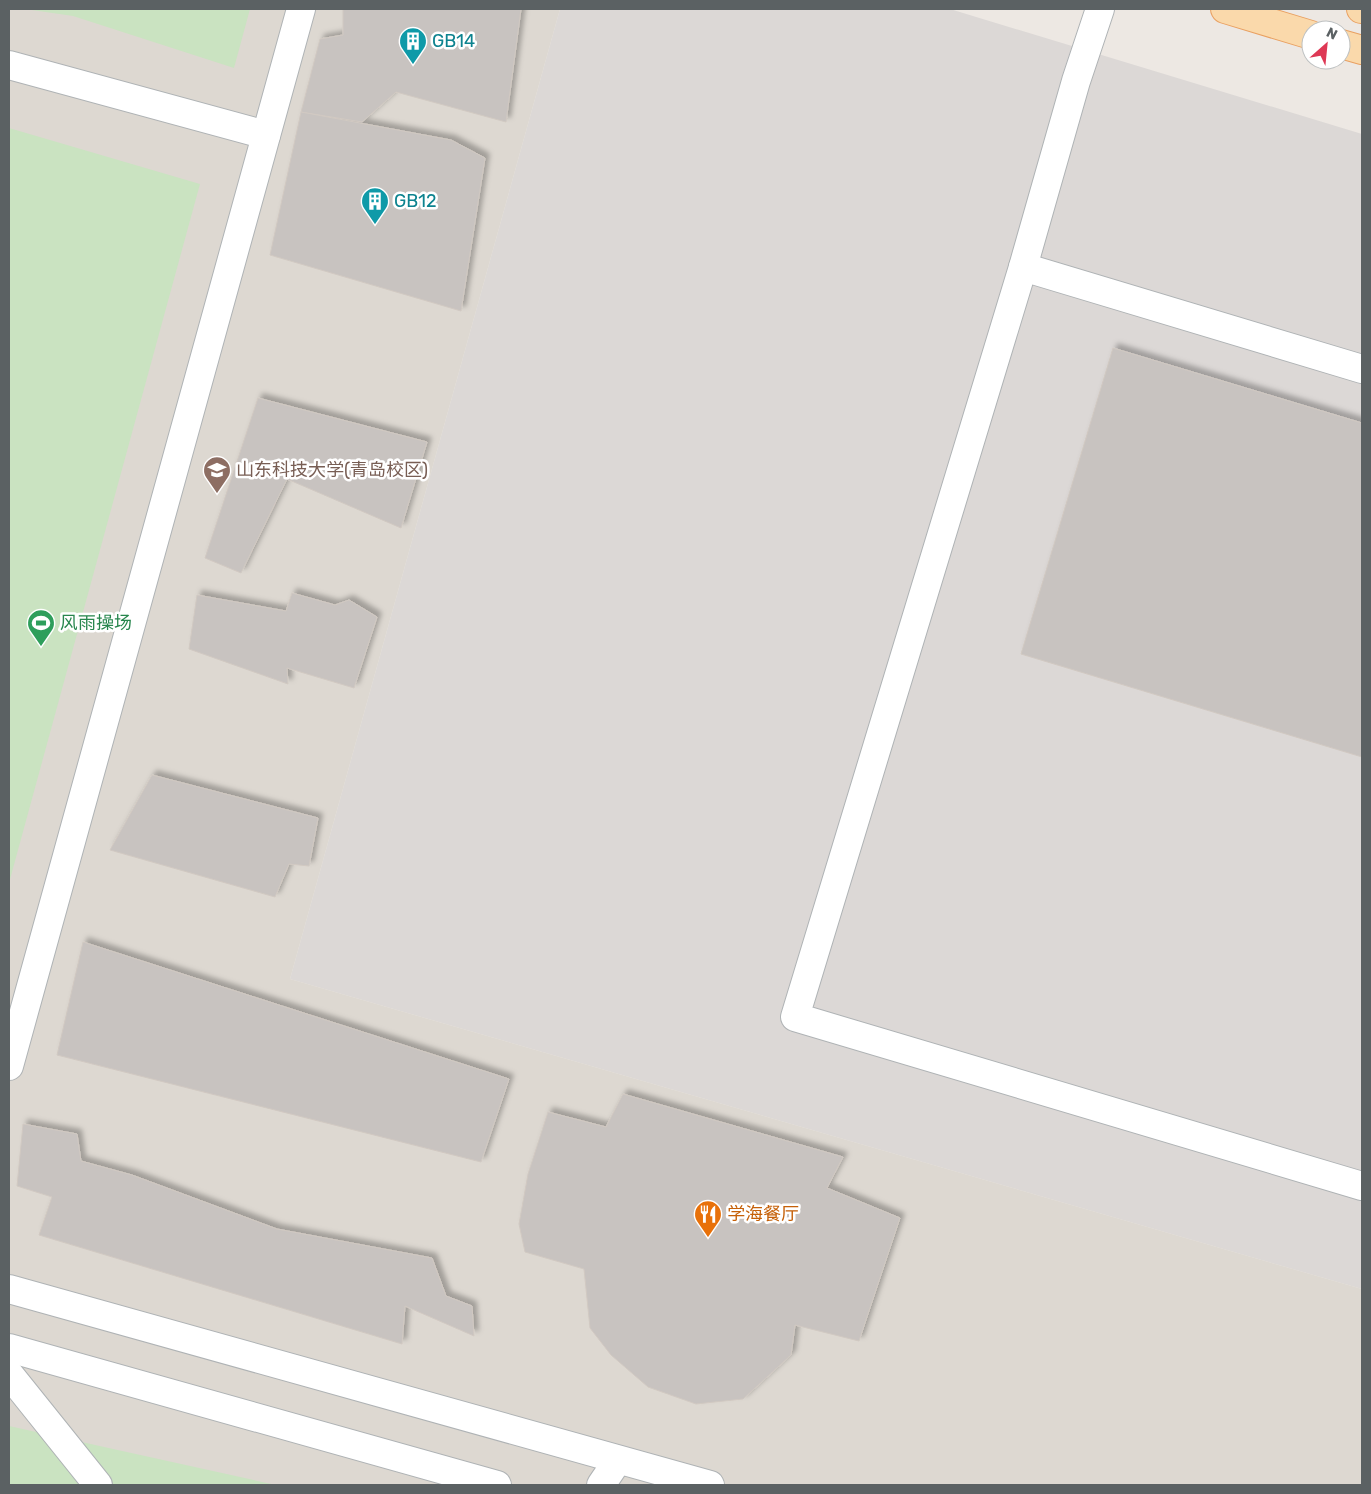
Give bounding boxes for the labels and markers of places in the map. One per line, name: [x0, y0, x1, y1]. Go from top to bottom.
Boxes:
building icon: GB14: [398, 26, 428, 65]
place label: GB14: [432, 30, 475, 52]
building icon: GB12: [360, 186, 390, 225]
place label: GB12: [394, 190, 437, 212]
school or university icon: 山东科技大学(青岛校区): [202, 455, 232, 494]
place label: 山东科技大学(青岛校区): [236, 459, 428, 481]
sports icon: 风雨操场: [26, 608, 56, 647]
place label: 风雨操场: [60, 612, 132, 634]
restaurant icon: 学海餐厅: [693, 1199, 723, 1238]
place label: 学海餐厅: [727, 1203, 799, 1225]

